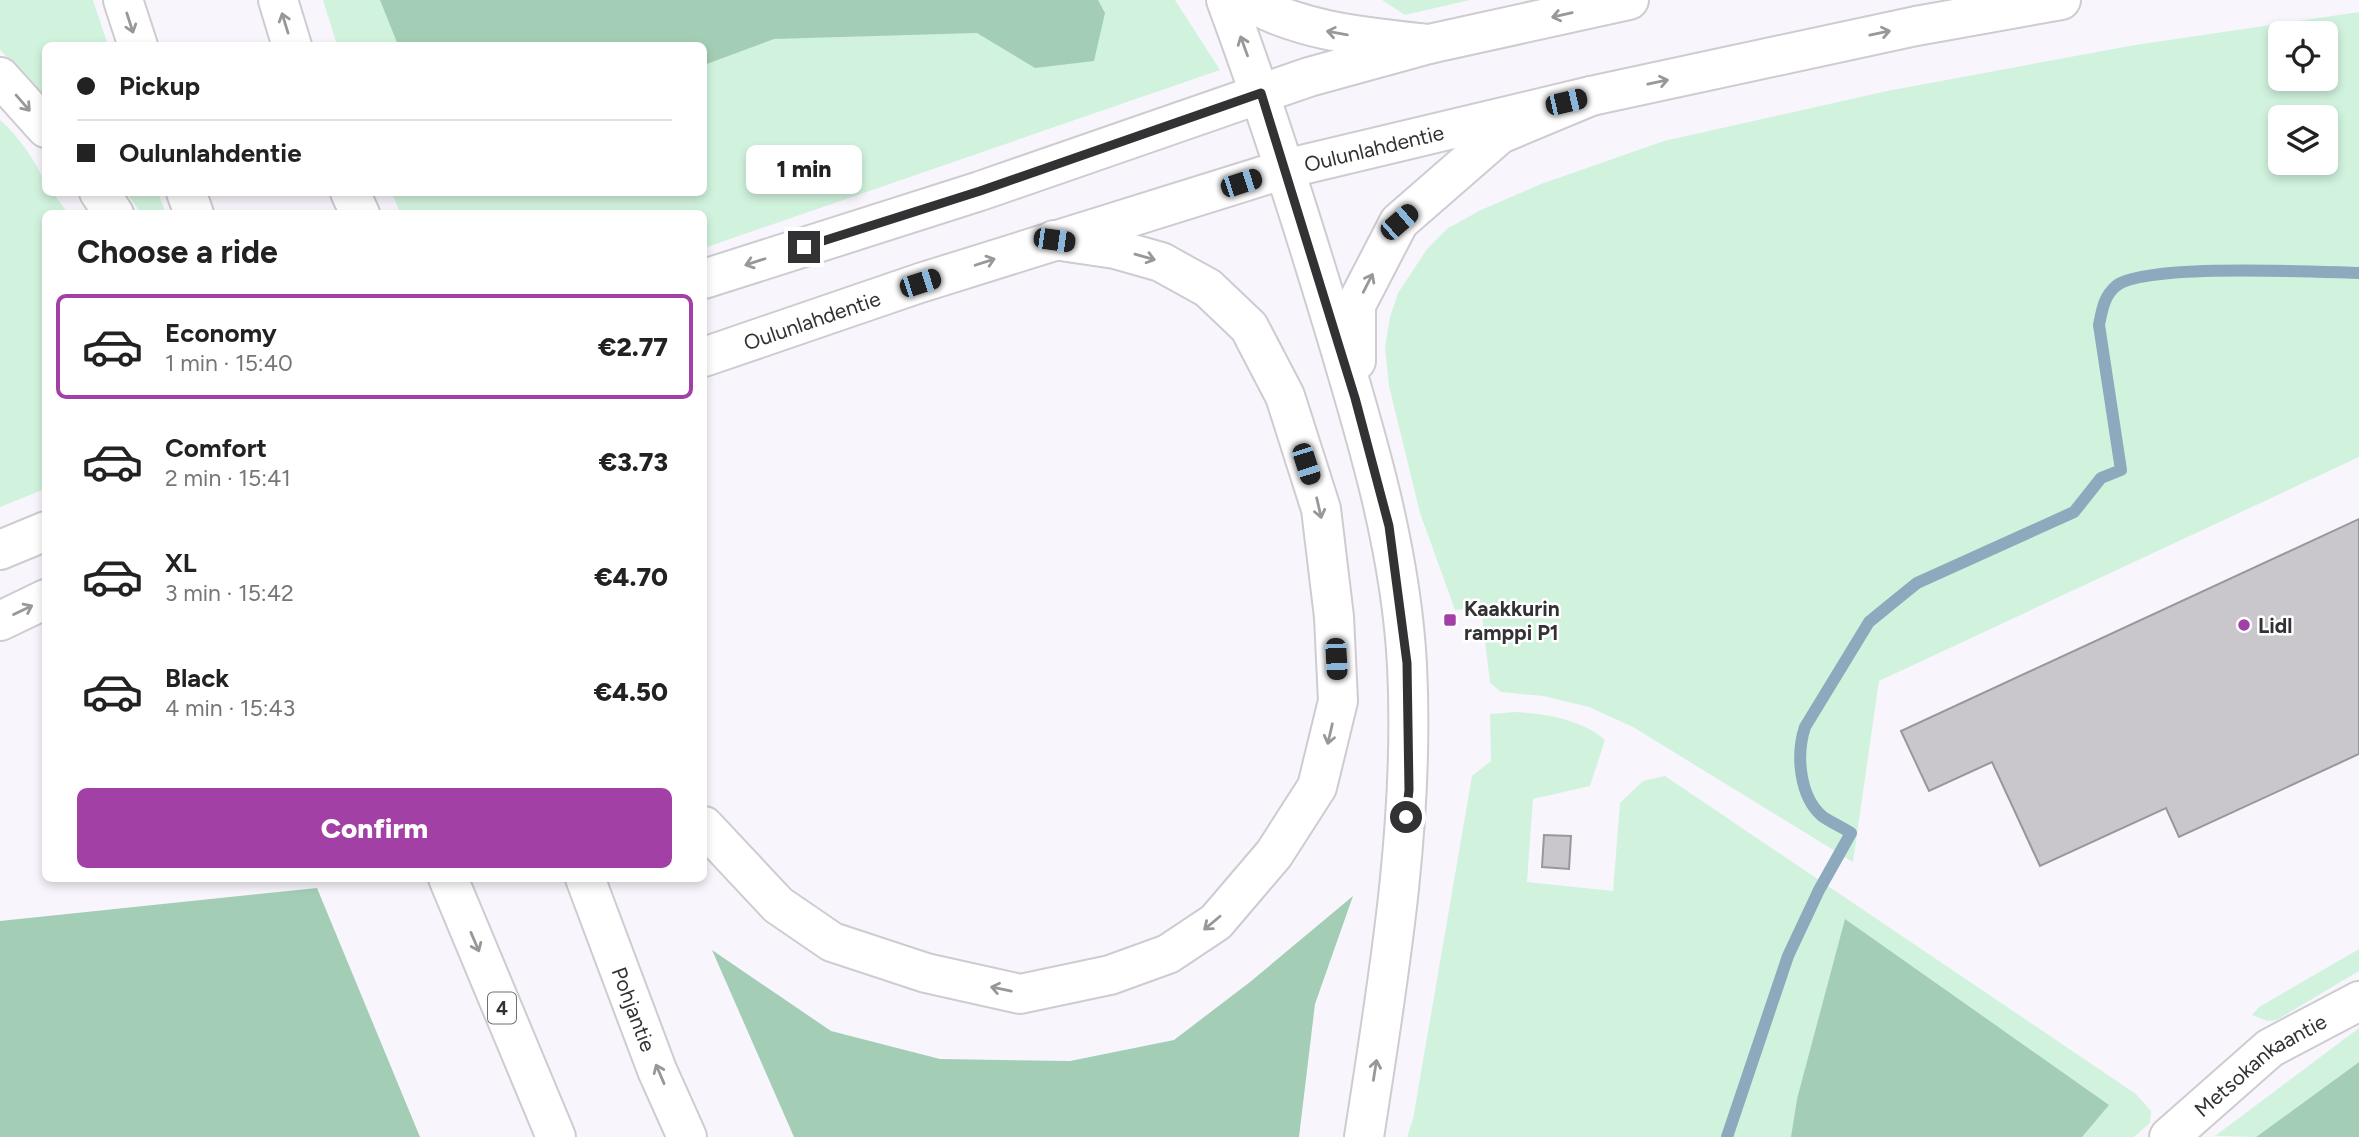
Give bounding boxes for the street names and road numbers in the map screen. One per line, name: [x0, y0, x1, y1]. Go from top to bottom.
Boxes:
street label: Oulunlahdentie: [1301, 119, 1446, 177]
street label: Oulunlahdentie: [740, 285, 884, 355]
street label: Pohjantie: [607, 963, 661, 1055]
road number: 4: [488, 992, 516, 1024]
street label: Metsokankaantie: [2189, 1008, 2331, 1122]

